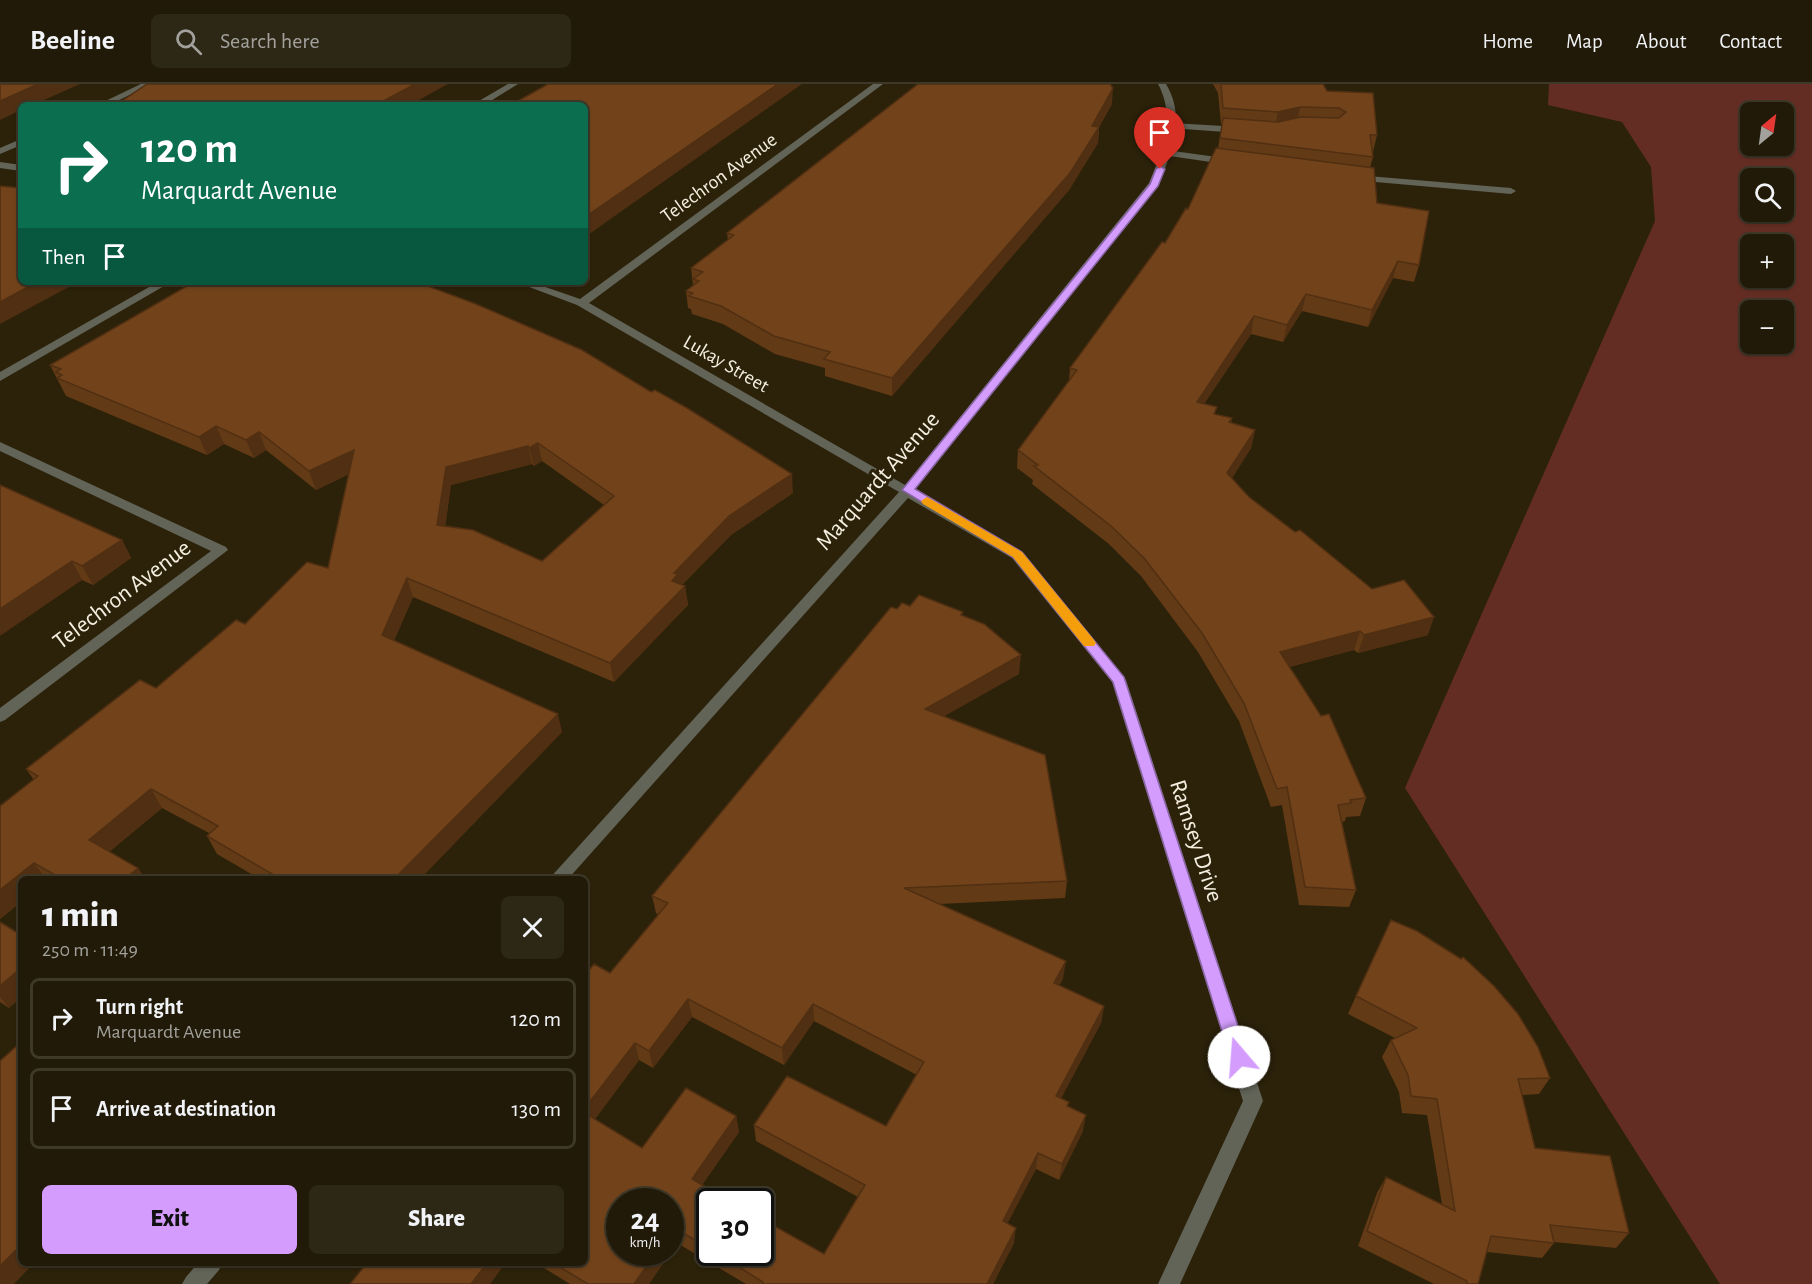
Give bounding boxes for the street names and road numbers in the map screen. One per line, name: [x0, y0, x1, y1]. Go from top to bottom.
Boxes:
street label: Telechron Avenue: [657, 129, 781, 227]
street label: Lukay Street: [680, 332, 773, 397]
street label: Marquardt Avenue: [812, 407, 944, 555]
street label: Telechron Avenue: [49, 536, 195, 654]
street label: Ramsey Drive: [1165, 777, 1227, 905]

